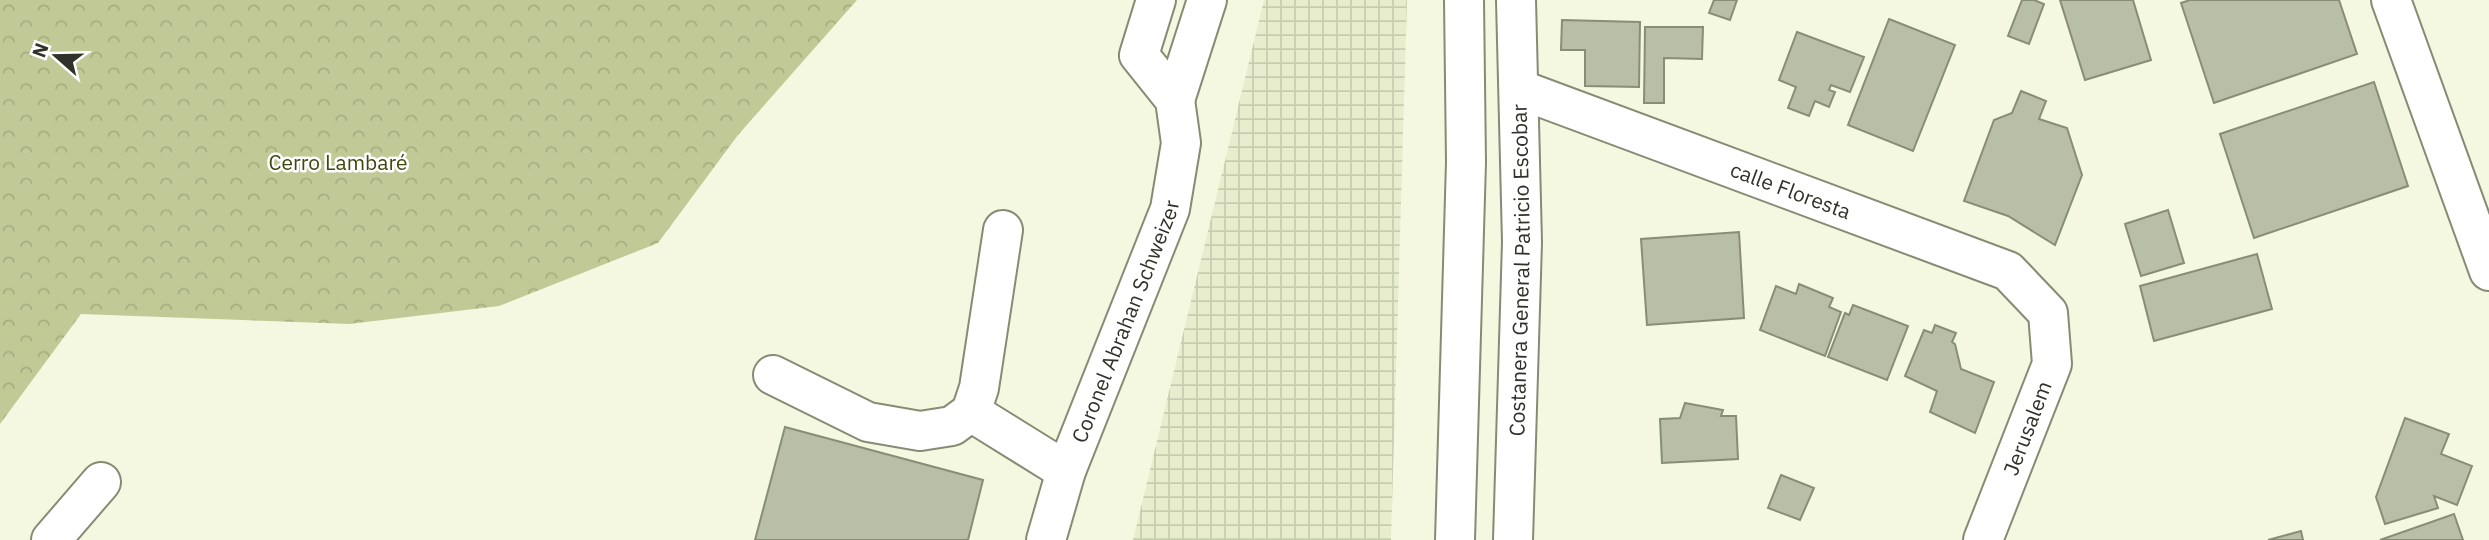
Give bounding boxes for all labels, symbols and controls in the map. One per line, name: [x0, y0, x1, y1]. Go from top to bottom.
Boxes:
north arrow: [21, 21, 91, 91]
text: N: [26, 40, 54, 61]
street label: Costanera General Patricio Escobar: [1502, 103, 1536, 437]
park label: Cerro Lambaré: [268, 148, 408, 176]
street label: calle Floresta: [1727, 155, 1855, 225]
street label: Coronel Abrahan Schweizer: [1065, 198, 1185, 447]
street label: Jerusalem: [1996, 377, 2058, 479]

